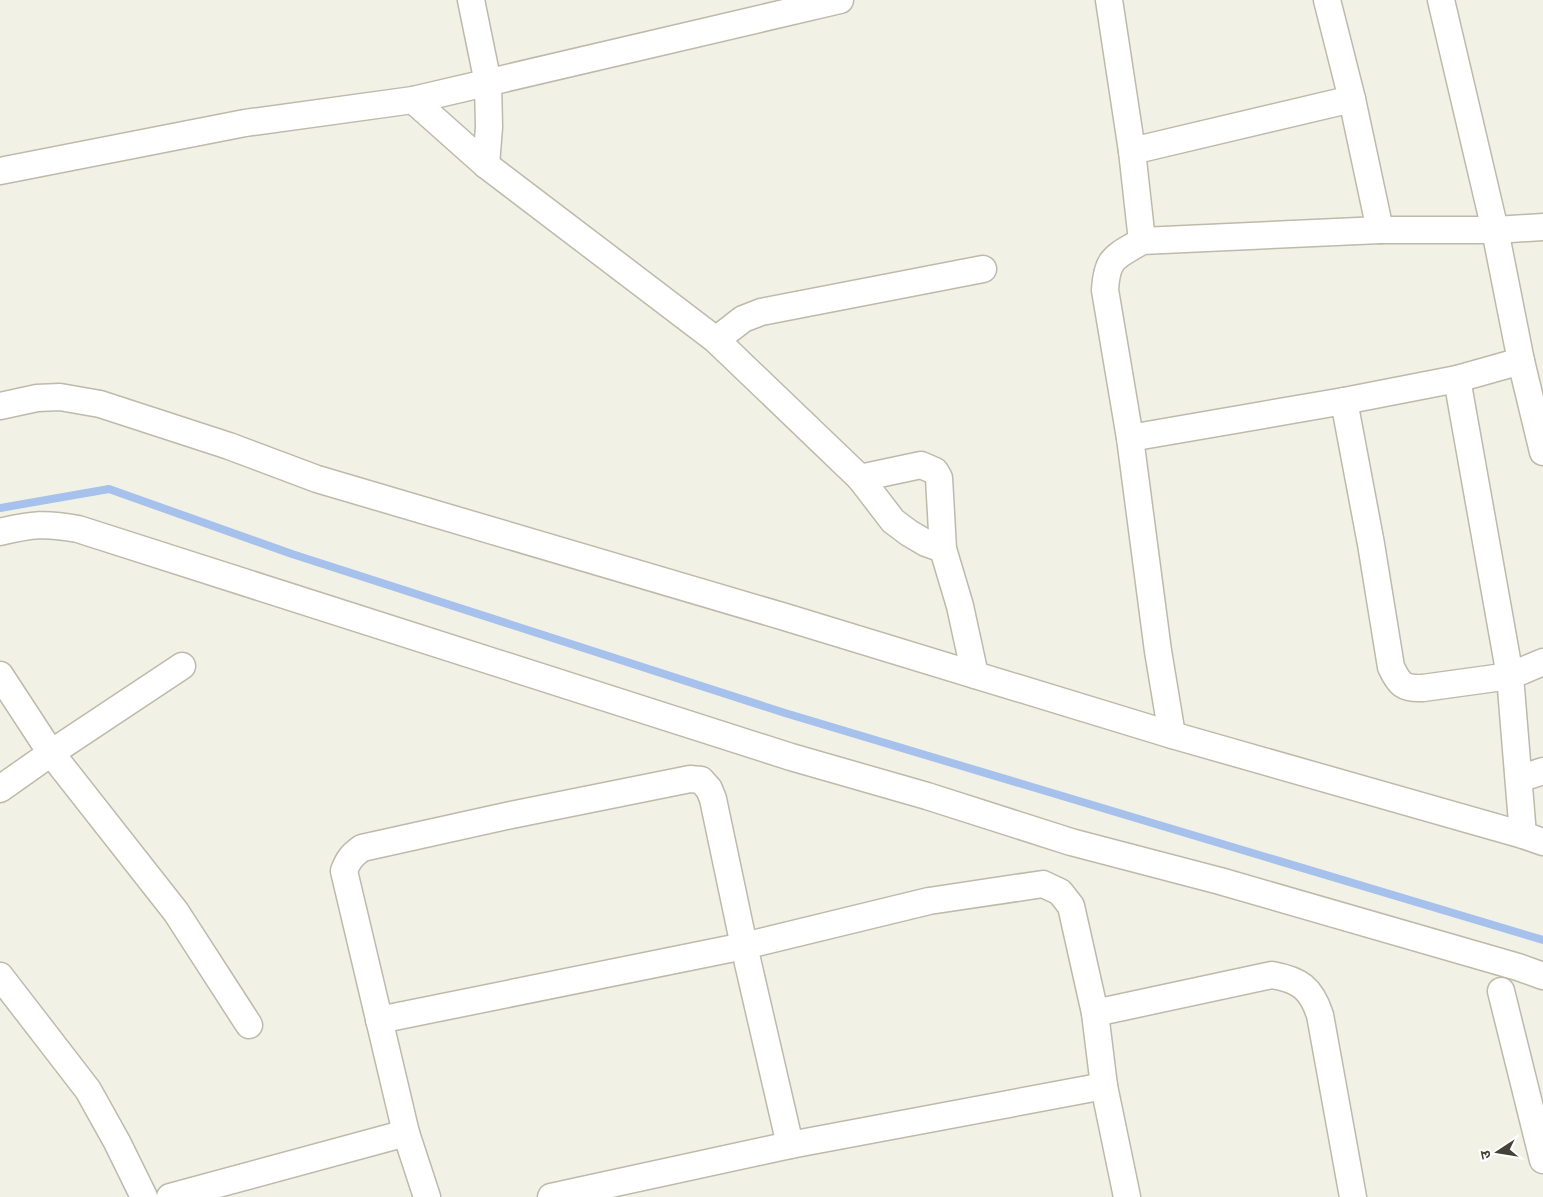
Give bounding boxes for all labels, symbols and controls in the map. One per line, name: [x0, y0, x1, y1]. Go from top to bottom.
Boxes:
north arrow: [1473, 1127, 1523, 1177]
text: उ: [1476, 1148, 1494, 1160]

